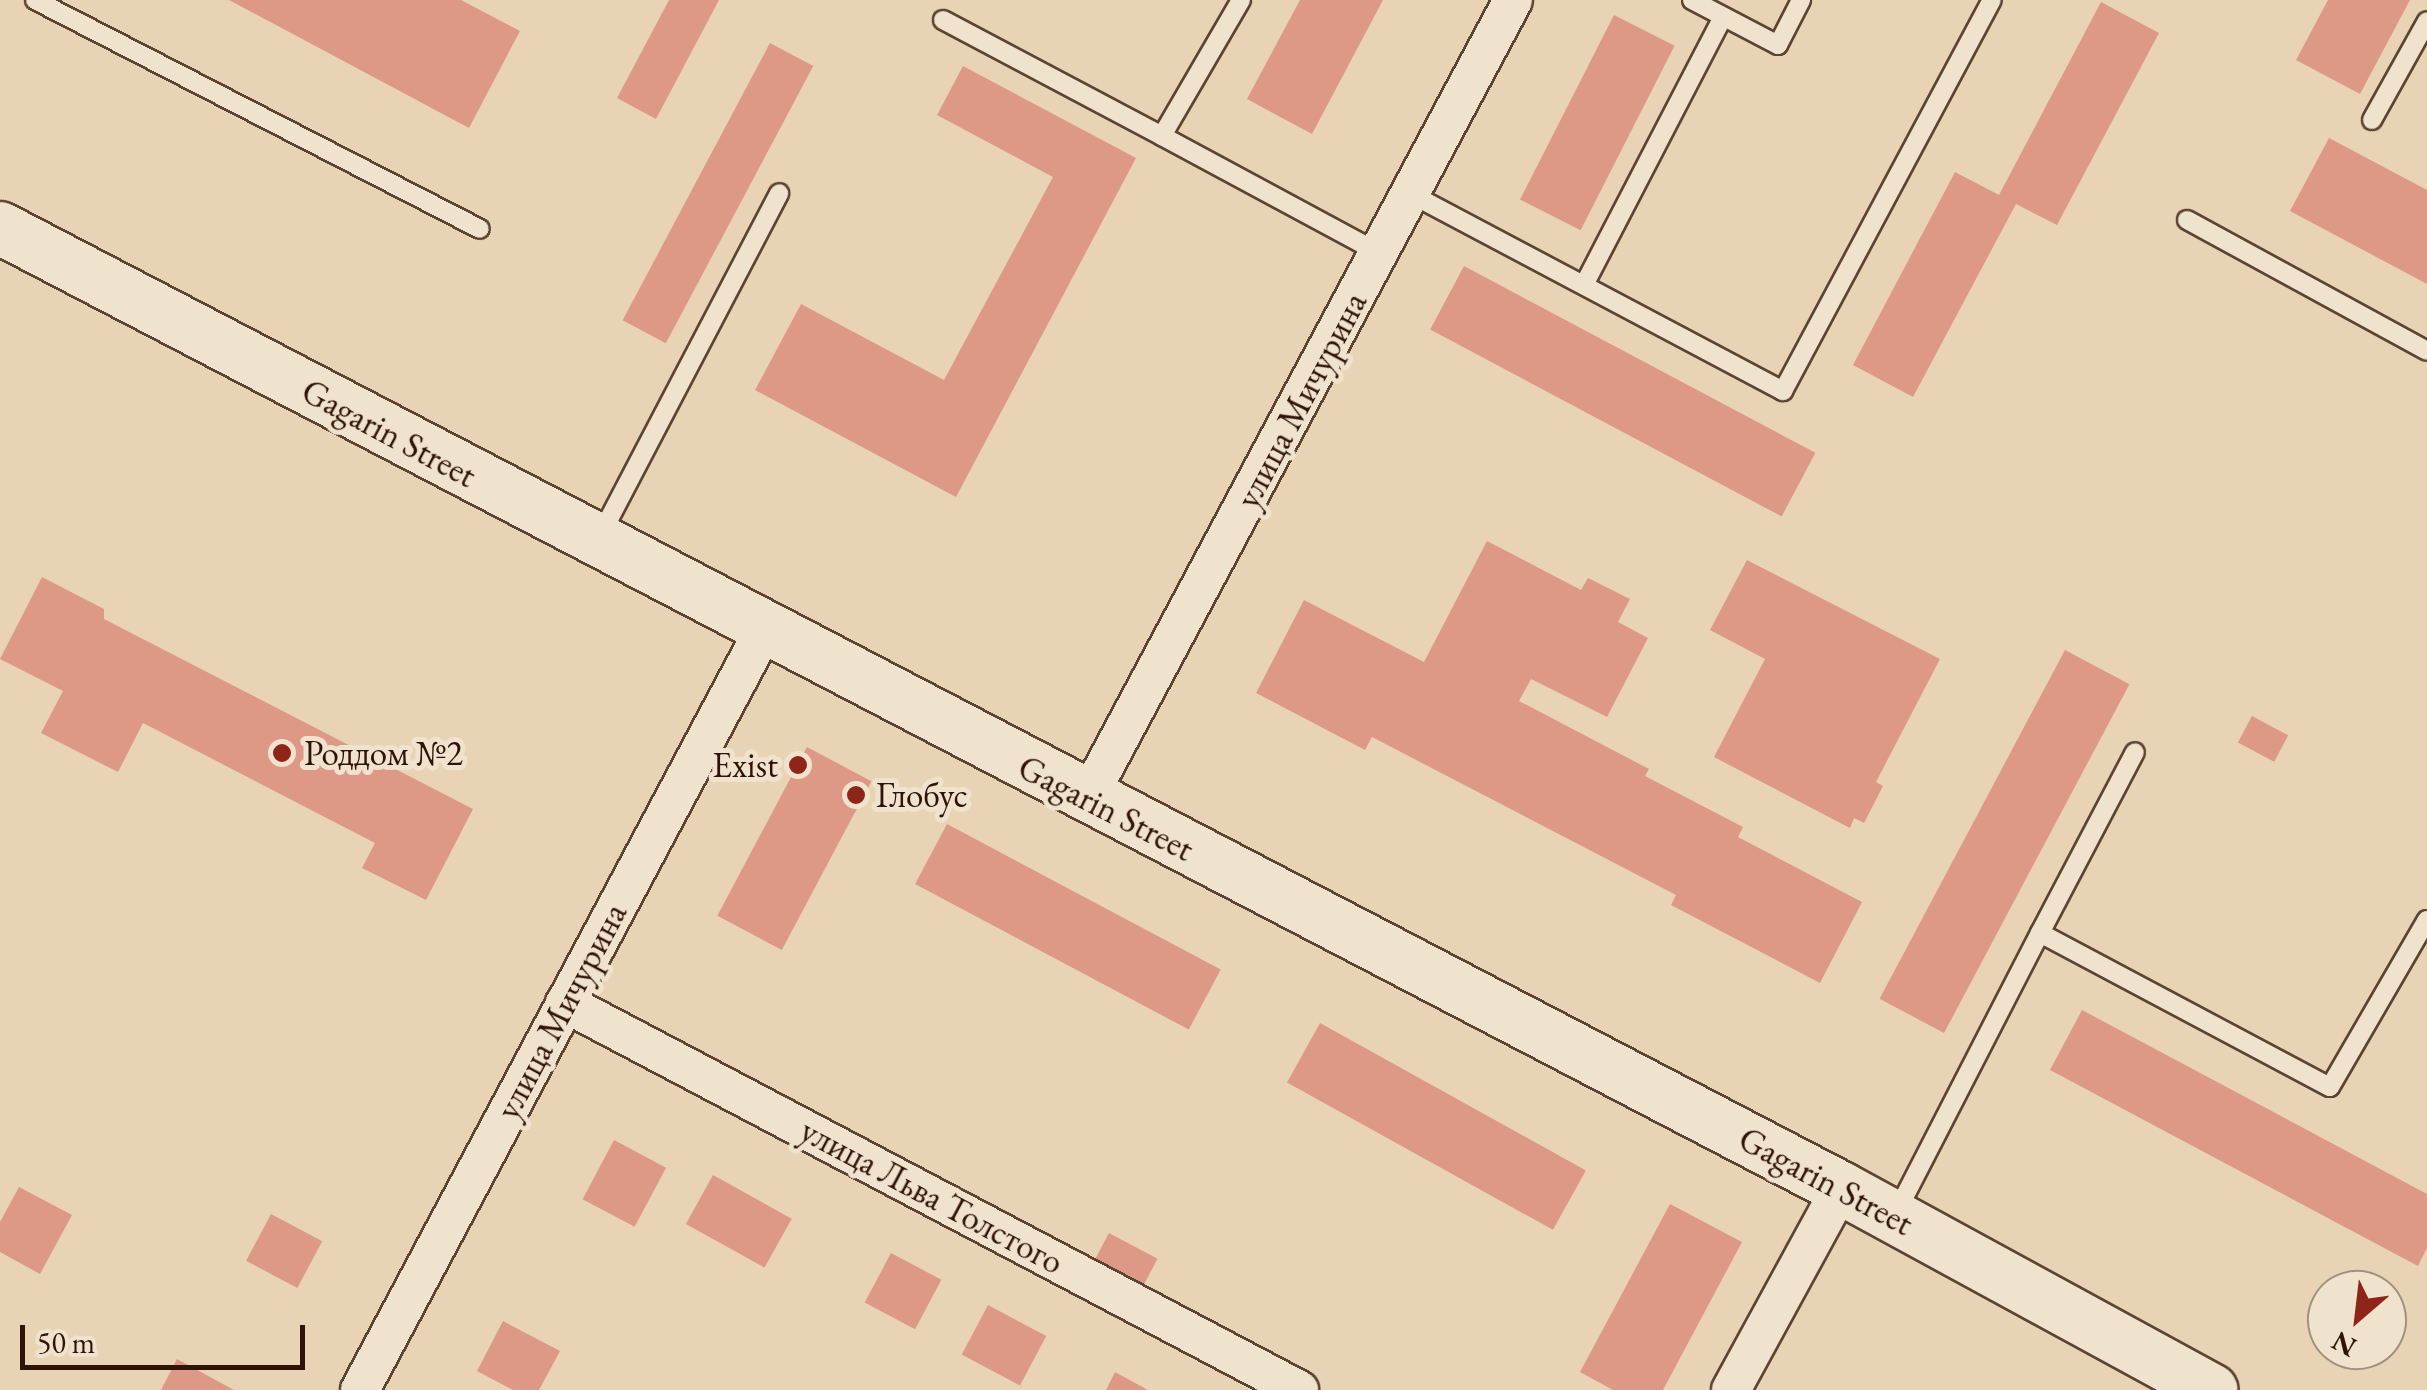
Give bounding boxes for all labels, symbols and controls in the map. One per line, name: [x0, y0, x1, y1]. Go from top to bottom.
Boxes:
street label: улица Мичурина: [1226, 285, 1376, 515]
street label: Gagarin Street: [295, 370, 483, 496]
place label: Роддом №2: [304, 732, 463, 774]
marker: Роддом №2: [269, 740, 295, 766]
place label: Exist: [712, 744, 778, 786]
street label: Gagarin Street: [1011, 746, 1201, 870]
marker: Exist: [787, 754, 809, 776]
place label: Глобус: [876, 774, 968, 816]
marker: Глобус: [845, 784, 867, 806]
street label: улица Мичурина: [486, 896, 636, 1126]
street label: улица Льва Толстого: [793, 1109, 1071, 1283]
street label: Gagarin Street: [1732, 1118, 1920, 1244]
north arrow: [2307, 1270, 2407, 1370]
scale bar: [25, 1305, 310, 1367]
text: 50 m: [37, 1323, 95, 1362]
text: N: [2325, 1324, 2362, 1366]

